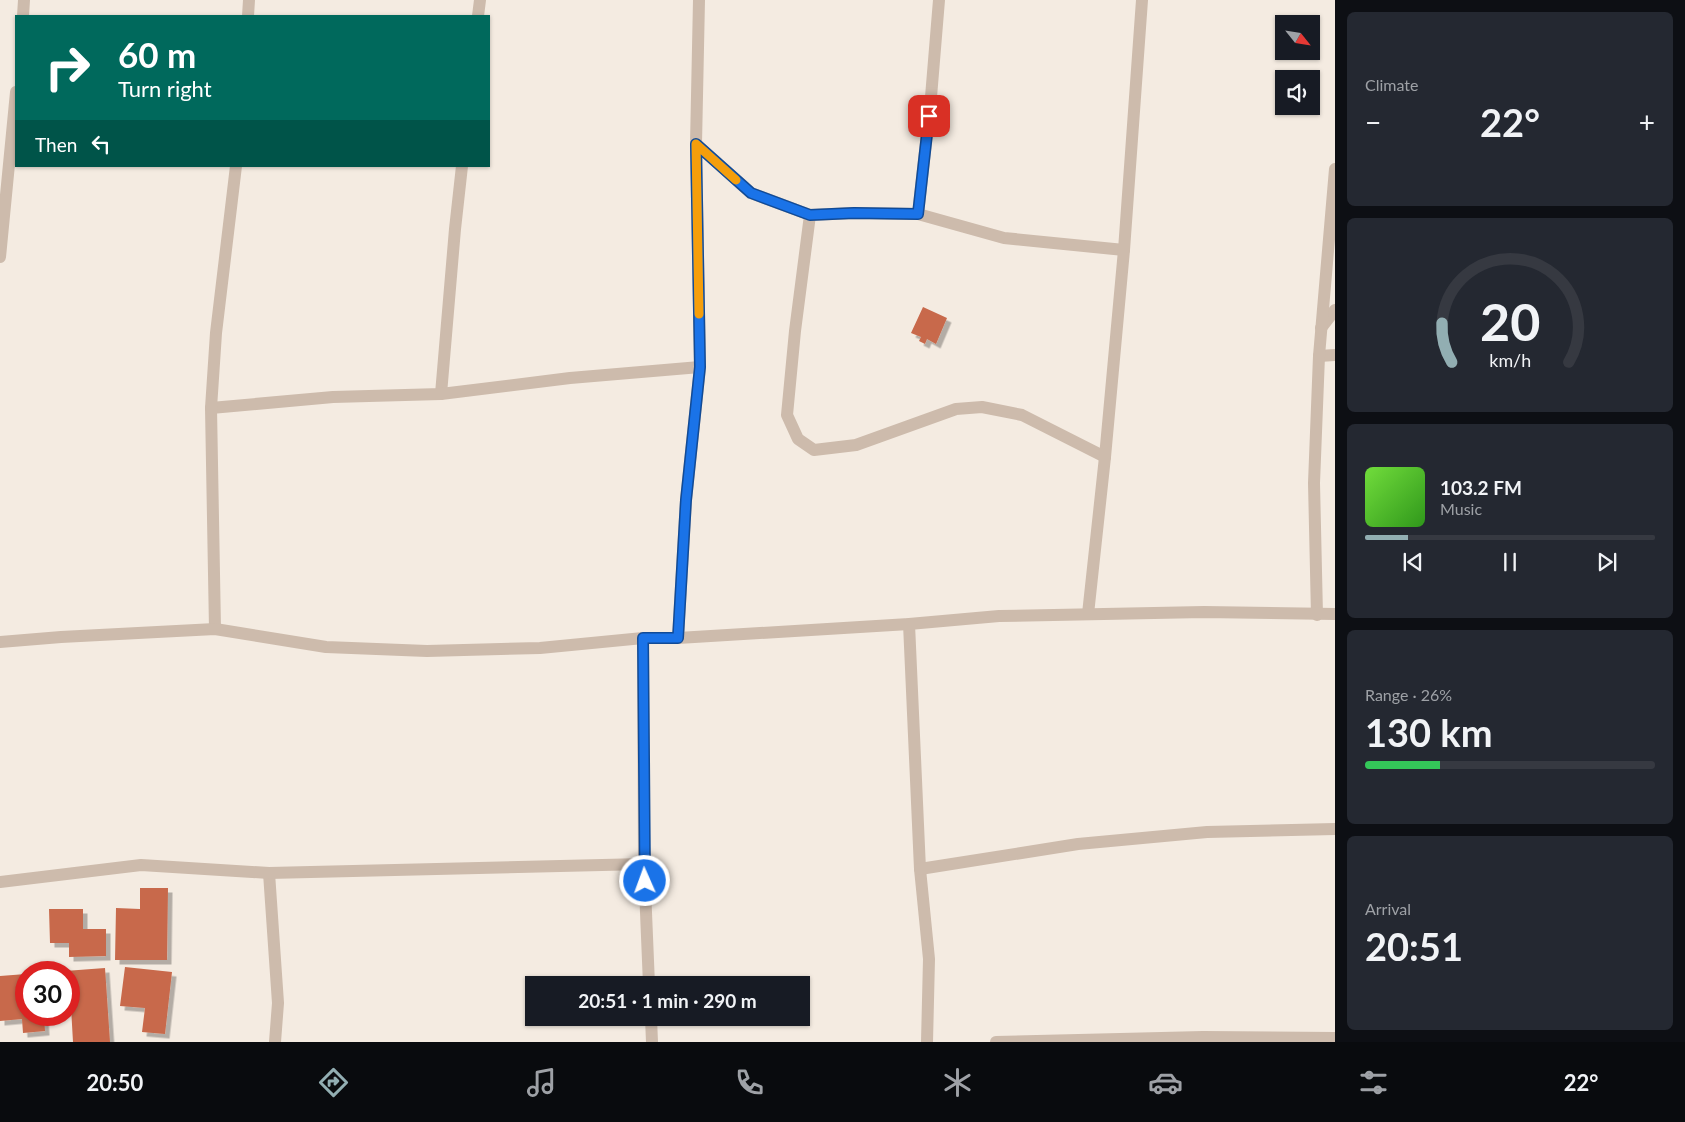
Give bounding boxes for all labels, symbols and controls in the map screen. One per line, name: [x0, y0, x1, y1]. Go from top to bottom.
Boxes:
north arrow: [1275, 15, 1320, 60]
map controls: [1275, 15, 1320, 115]
text: 60 m: [118, 33, 196, 75]
icon: right: [35, 35, 100, 100]
button: sound: [1275, 70, 1320, 115]
text: Turn right: [118, 75, 212, 102]
text: Climate: [1365, 75, 1418, 94]
pin: [908, 95, 950, 137]
text: 22°: [1480, 99, 1540, 145]
icon: arrive: [915, 102, 943, 130]
text: −: [1365, 105, 1381, 139]
text: +: [1639, 105, 1655, 139]
icon: left: [87, 130, 115, 158]
text: Then: [35, 133, 77, 156]
text: 20: [1480, 290, 1540, 352]
text: km/h: [1489, 349, 1531, 371]
text: 103.2 FM: [1440, 476, 1522, 499]
text: Music: [1440, 499, 1482, 518]
icon: previous: [1399, 548, 1427, 576]
icon: pause: [1496, 548, 1524, 576]
icon: next: [1593, 548, 1621, 576]
text: Range · 26%: [1365, 685, 1452, 704]
text: 130 km: [1365, 709, 1493, 755]
position arrow: [618, 854, 670, 906]
text: Arrival: [1365, 899, 1411, 918]
text: 20:51: [1365, 923, 1463, 969]
speed limit sign: 30: [15, 961, 80, 1026]
text: 20:51 · 1 min · 290 m: [578, 989, 757, 1012]
icon: directions: [316, 1065, 351, 1100]
icon: music: [524, 1065, 559, 1100]
icon: phone: [732, 1065, 767, 1100]
icon: climate: [940, 1065, 975, 1100]
icon: car: [1148, 1065, 1183, 1100]
icon: filters: [1356, 1065, 1391, 1100]
text: 20:50: [86, 1069, 143, 1096]
text: 22°: [1564, 1069, 1598, 1096]

